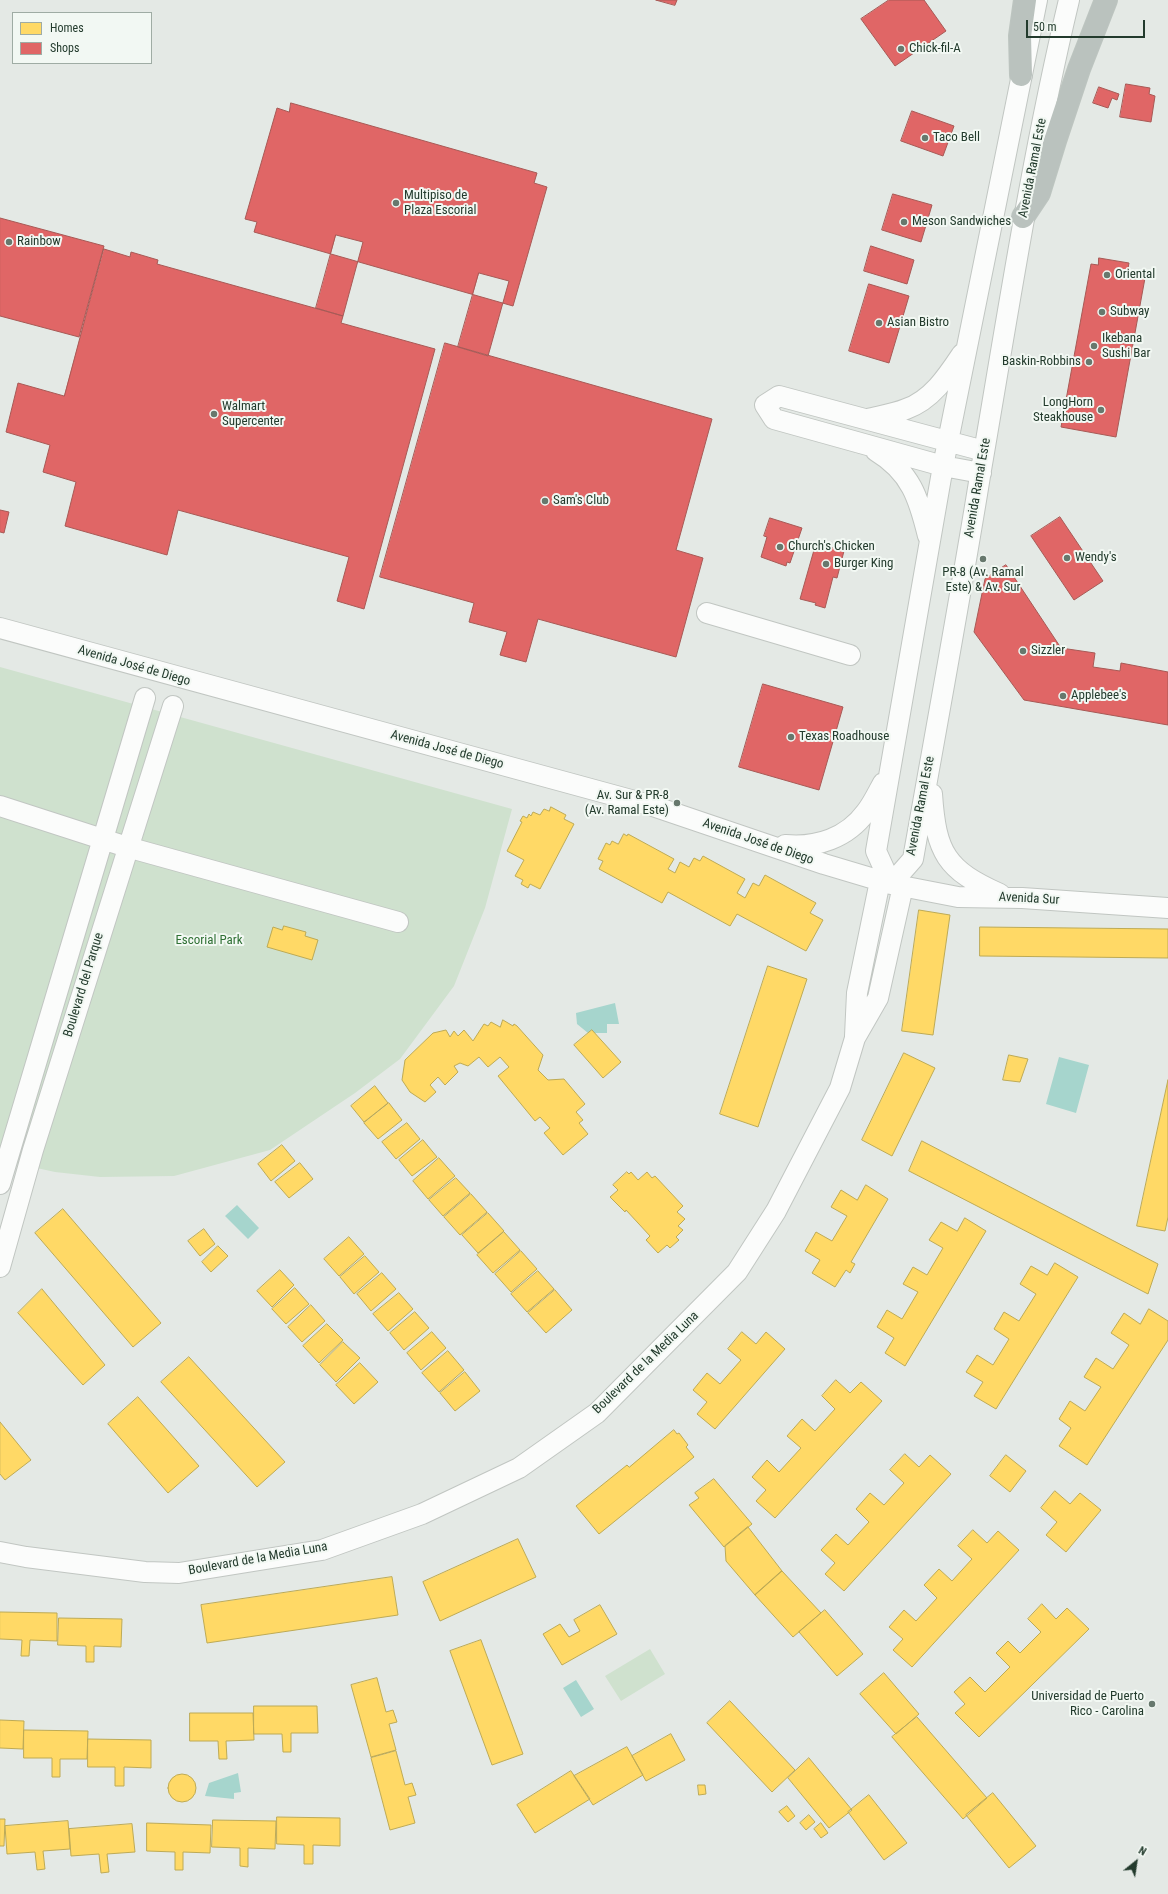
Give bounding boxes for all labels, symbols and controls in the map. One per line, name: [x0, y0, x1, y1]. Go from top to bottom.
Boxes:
legend: [12, 12, 152, 64]
scale bar: [1028, 12, 1147, 38]
text: 50 m: [1033, 20, 1057, 34]
text: Homes: [50, 21, 84, 35]
text: Shops: [50, 41, 79, 55]
place label: Chick-fil-A: [909, 41, 961, 57]
marker: Chick-fil-A: [896, 44, 906, 54]
street label: Avenida Ramal Este: [1016, 117, 1050, 219]
place label: Taco Bell: [933, 130, 980, 146]
marker: Taco Bell: [920, 133, 930, 143]
place label: Multipiso de Plaza Escorial: [404, 188, 476, 219]
marker: Multipiso de Plaza Escorial: [391, 198, 401, 208]
place label: Meson Sandwiches: [912, 214, 1011, 230]
marker: Meson Sandwiches: [899, 217, 909, 227]
place label: Rainbow: [17, 234, 61, 250]
marker: Rainbow: [4, 237, 14, 247]
place label: Oriental: [1115, 267, 1155, 283]
marker: Oriental: [1102, 270, 1112, 280]
place label: Subway: [1110, 304, 1149, 320]
marker: Subway: [1097, 307, 1107, 317]
place label: Asian Bistro: [887, 315, 949, 331]
marker: Asian Bistro: [874, 318, 884, 328]
place label: Ikebana Sushi Bar: [1102, 331, 1150, 362]
marker: Ikebana Sushi Bar: [1089, 341, 1099, 351]
place label: Baskin-Robbins: [1002, 354, 1081, 370]
marker: Baskin-Robbins: [1084, 357, 1094, 367]
place label: LongHorn Steakhouse: [1033, 395, 1093, 426]
place label: Walmart Supercenter: [222, 399, 284, 430]
marker: LongHorn Steakhouse: [1096, 405, 1106, 415]
marker: Walmart Supercenter: [209, 409, 219, 419]
street label: Avenida Ramal Este: [962, 437, 994, 539]
place label: Sam's Club: [553, 493, 609, 509]
marker: Sam's Club: [540, 496, 550, 506]
place label: Church's Chicken: [788, 539, 875, 555]
marker: Church's Chicken: [775, 542, 785, 552]
place label: Wendy's: [1075, 550, 1117, 566]
marker: Wendy's: [1062, 553, 1072, 563]
marker: PR-8 (Av. Ramal Este) & Av. Sur: [978, 554, 988, 564]
place label: Burger King: [834, 556, 893, 572]
marker: Burger King: [821, 559, 831, 569]
place label: PR-8 (Av. Ramal Este) & Av. Sur: [942, 565, 1024, 596]
street label: Avenida José de Diego: [76, 642, 192, 690]
place label: Sizzler: [1031, 643, 1065, 659]
marker: Sizzler: [1018, 646, 1028, 656]
place label: Applebee's: [1071, 688, 1127, 704]
marker: Applebee's: [1058, 691, 1068, 701]
street label: Avenida José de Diego: [389, 727, 505, 773]
place label: Texas Roadhouse: [799, 729, 889, 745]
marker: Texas Roadhouse: [786, 732, 796, 742]
street label: Avenida Ramal Este: [904, 755, 938, 857]
place label: Av. Sur & PR-8 (Av. Ramal Este): [585, 788, 669, 819]
marker: Av. Sur & PR-8 (Av. Ramal Este): [672, 798, 682, 808]
street label: Avenida José de Diego: [700, 816, 816, 868]
street label: Avenida Sur: [998, 890, 1060, 908]
street label: Boulevard del Parque: [61, 931, 107, 1039]
park label: Escorial Park: [175, 933, 243, 949]
street label: Boulevard de la Media Luna: [590, 1308, 702, 1418]
street label: Boulevard de la Media Luna: [187, 1539, 329, 1579]
place label: Universidad de Puerto Rico - Carolina: [1031, 1689, 1144, 1720]
marker: Universidad de Puerto Rico - Carolina: [1147, 1699, 1157, 1709]
north arrow: [1116, 1842, 1156, 1882]
text: N: [1136, 1844, 1148, 1858]

